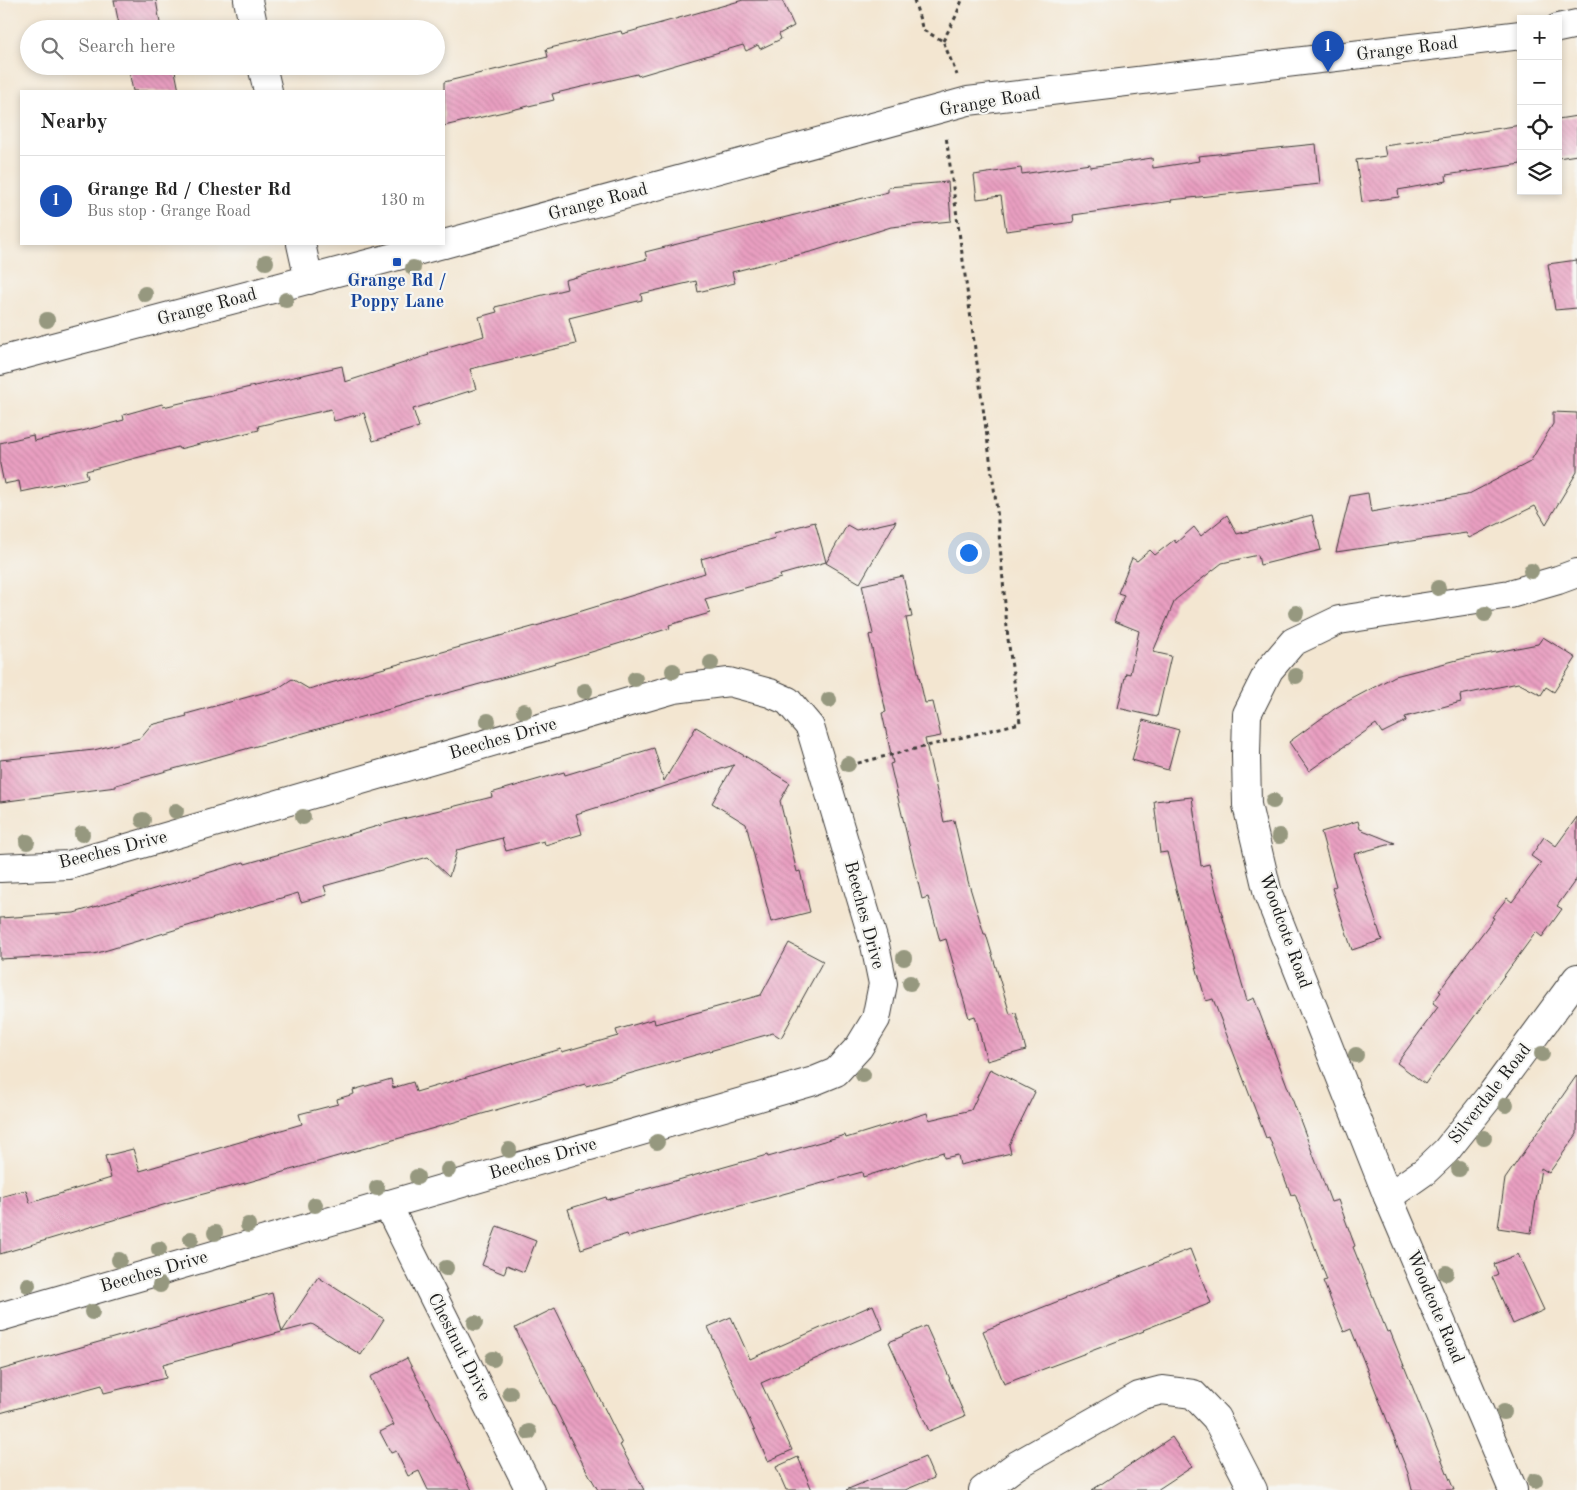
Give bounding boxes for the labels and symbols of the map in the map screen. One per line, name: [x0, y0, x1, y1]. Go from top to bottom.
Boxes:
pin: 1: [1312, 31, 1344, 72]
street label: Grange Road: [1355, 34, 1459, 64]
street label: Grange Road: [938, 84, 1042, 120]
street label: Grange Road: [546, 180, 650, 224]
marker: Grange Rd / Poppy Lane: [391, 256, 403, 268]
place label: Grange Rd / Poppy Lane: [347, 272, 447, 311]
street label: Grange Road: [155, 285, 259, 329]
your location: [956, 540, 982, 566]
street label: Beeches Drive: [447, 715, 559, 763]
street label: Beeches Drive: [57, 828, 169, 872]
street label: Beeches Drive: [841, 859, 887, 971]
street label: Woodcote Road: [1256, 871, 1314, 991]
street label: Silverdale Road: [1445, 1040, 1535, 1148]
street label: Beeches Drive: [487, 1135, 599, 1183]
street label: Beeches Drive: [98, 1248, 210, 1296]
street label: Woodcote Road: [1403, 1248, 1467, 1366]
street label: Chestnut Drive: [424, 1290, 494, 1404]

